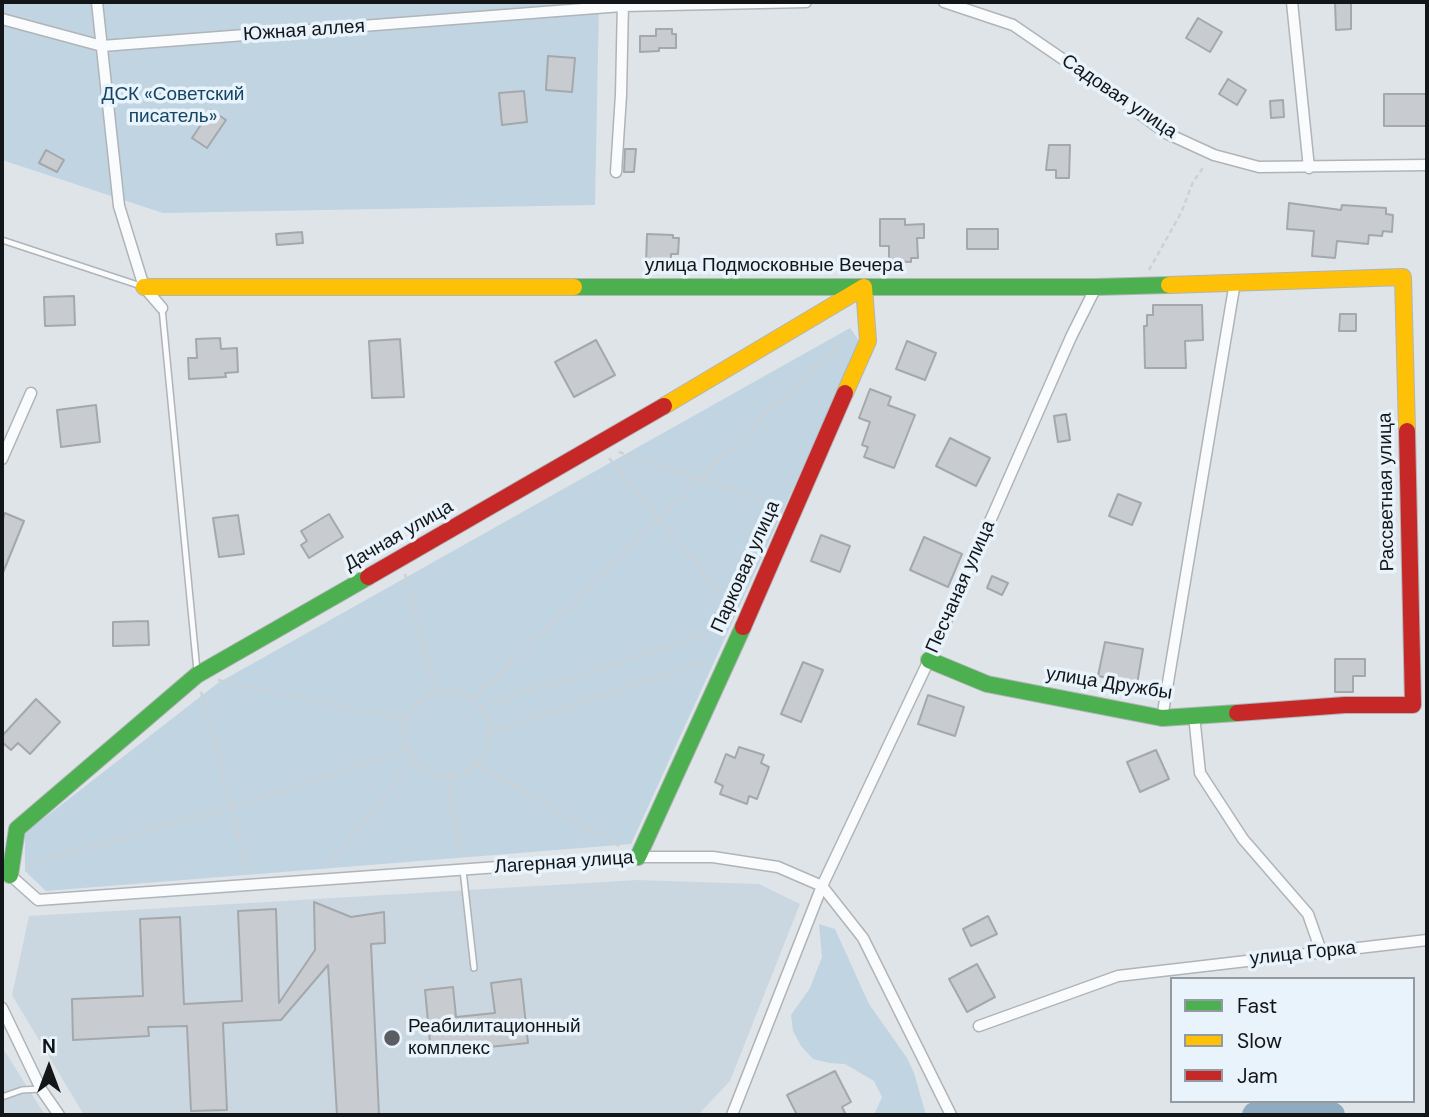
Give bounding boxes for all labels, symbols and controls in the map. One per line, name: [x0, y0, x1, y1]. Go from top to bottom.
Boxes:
street label: Южная аллея: [242, 15, 366, 47]
street label: Садовая улица: [1057, 50, 1181, 144]
park label: ДСК «Советский писатель»: [102, 84, 244, 128]
street label: улица Подмосковные Вечера: [645, 255, 903, 277]
street label: Рассветная улица: [1374, 412, 1400, 572]
street label: Дачная улица: [341, 496, 457, 576]
street label: Парковая улица: [707, 498, 785, 636]
street label: Песчаная улица: [922, 517, 1000, 657]
street label: улица Дружбы: [1044, 663, 1174, 705]
street label: Лагерная улица: [494, 847, 634, 879]
street label: улица Горка: [1249, 937, 1357, 971]
legend: [1170, 977, 1415, 1103]
text: Fast: [1237, 992, 1277, 1020]
place label: Реабилитационный комплекс: [408, 1016, 581, 1060]
text: Slow: [1237, 1027, 1282, 1055]
marker: Реабилитационный комплекс: [382, 1028, 402, 1048]
north arrow: [14, 1033, 84, 1103]
text: N: [42, 1034, 56, 1059]
text: Jam: [1237, 1062, 1278, 1090]

